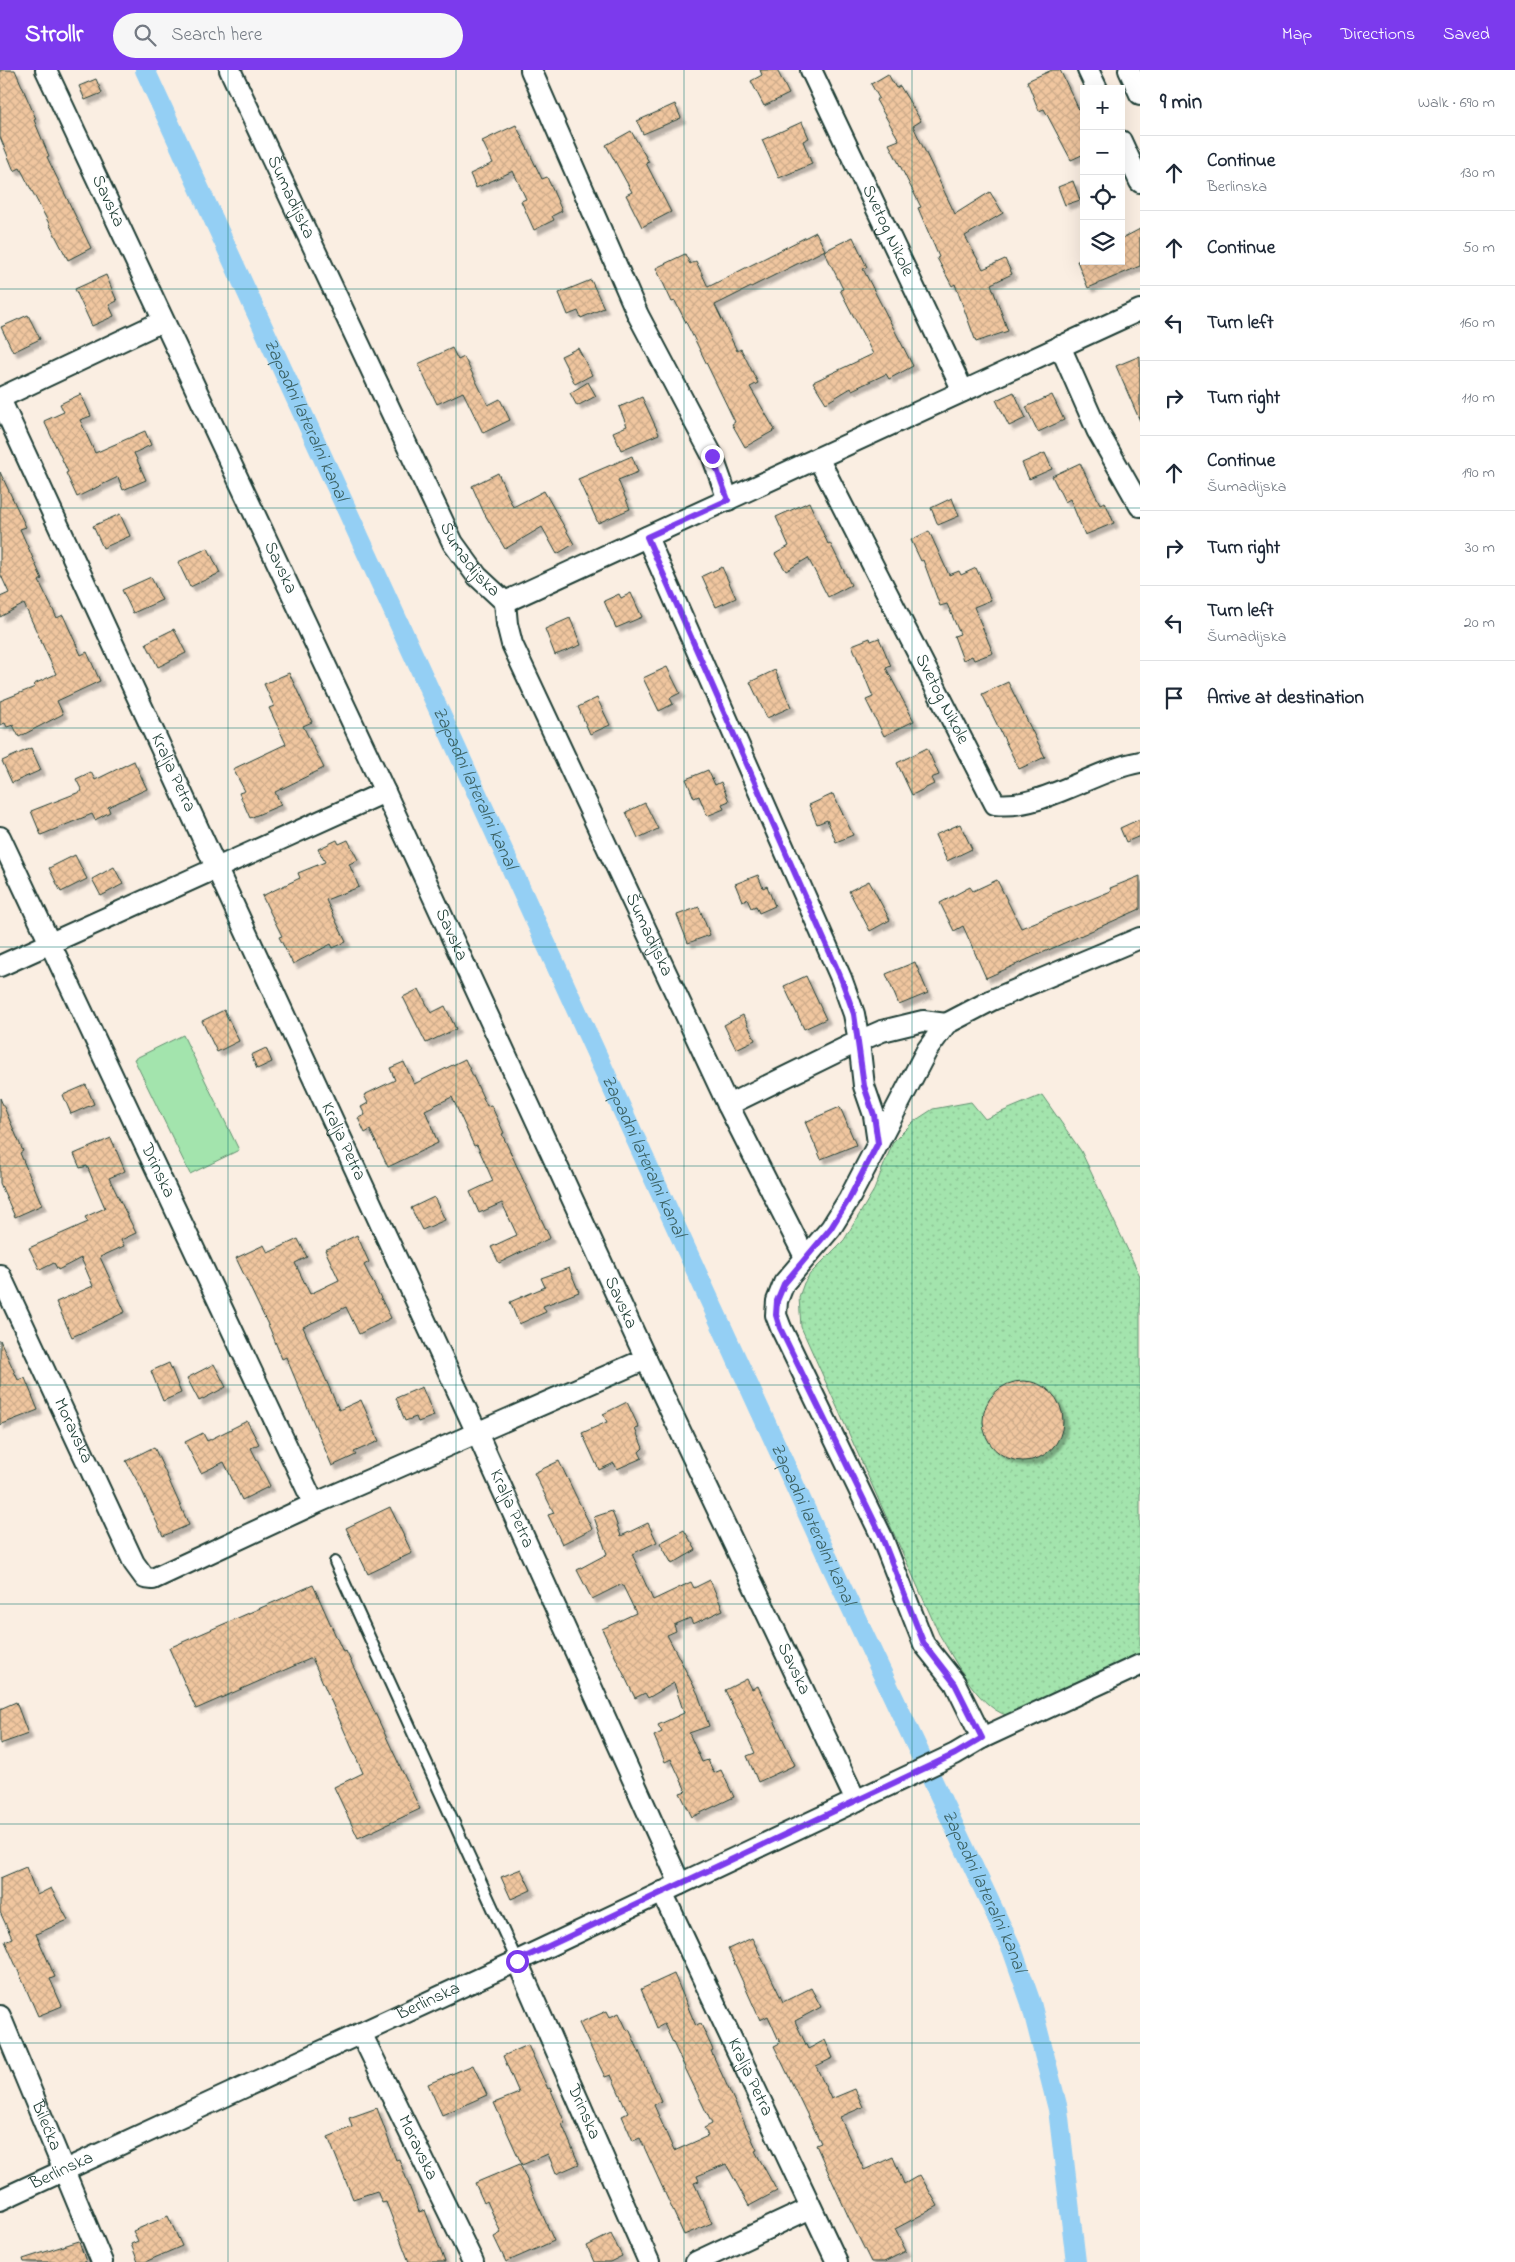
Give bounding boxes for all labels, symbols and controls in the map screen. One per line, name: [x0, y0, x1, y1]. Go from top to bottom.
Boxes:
search box: [113, 13, 463, 58]
text: Strollr: [25, 18, 83, 53]
icon: search: [131, 21, 159, 49]
text: Search here: [171, 22, 262, 49]
text: Map: [1282, 22, 1312, 48]
text: Directions: [1340, 22, 1415, 48]
text: Saved: [1443, 22, 1490, 48]
map controls: [1080, 85, 1125, 265]
button: +: [1080, 85, 1125, 130]
text: 9 min: [1160, 88, 1202, 118]
text: Walk · 690 m: [1418, 91, 1495, 115]
button: −: [1080, 130, 1125, 175]
text: Continue: [1207, 148, 1275, 175]
street label: Šumadijska: [259, 152, 321, 243]
icon: ahead: [1160, 159, 1188, 187]
text: 130 m: [1460, 161, 1495, 185]
street label: Savska: [84, 171, 131, 232]
button: locate: [1080, 175, 1125, 220]
text: Berlinska: [1207, 175, 1267, 199]
street label: Svetog Nikole: [854, 181, 920, 282]
button: layers: [1080, 220, 1125, 265]
icon: ahead: [1160, 234, 1188, 262]
text: Continue: [1207, 235, 1275, 262]
text: 50 m: [1463, 236, 1495, 260]
icon: left: [1160, 309, 1188, 337]
text: Turn left: [1207, 310, 1274, 337]
text: 160 m: [1460, 311, 1495, 335]
water label: Zapadni lateralni kanal: [256, 334, 356, 508]
icon: right: [1160, 384, 1188, 412]
text: Turn right: [1207, 385, 1280, 412]
text: 110 m: [1461, 386, 1495, 410]
route end: [701, 445, 724, 468]
text: Continue: [1207, 448, 1275, 475]
icon: ahead: [1160, 459, 1188, 487]
text: 190 m: [1462, 461, 1495, 485]
text: Šumadijska: [1207, 475, 1286, 499]
street label: Šumadijska: [432, 518, 506, 604]
icon: right: [1160, 534, 1188, 562]
text: Turn right: [1207, 535, 1280, 562]
text: 30 m: [1465, 536, 1495, 560]
street label: Savska: [256, 537, 303, 598]
text: Turn left: [1207, 598, 1274, 625]
icon: left: [1160, 609, 1188, 637]
text: 20 m: [1464, 611, 1495, 635]
text: Šumadijska: [1207, 625, 1286, 649]
street label: Svetog Nikole: [907, 650, 976, 750]
icon: arrive: [1160, 684, 1188, 712]
text: Arrive at destination: [1207, 685, 1364, 712]
water label: Zapadni lateralni kanal: [425, 702, 525, 876]
street label: Kralja Petra: [143, 730, 202, 817]
street label: Šumadijska: [618, 889, 679, 981]
street label: Savska: [427, 905, 474, 965]
water label: Zapadni lateralni kanal: [594, 1070, 694, 1245]
street label: Kralja Petra: [313, 1098, 372, 1185]
street label: Drinska: [133, 1138, 181, 1203]
street label: Savska: [597, 1272, 643, 1333]
street label: Moravska: [46, 1394, 99, 1468]
water label: Zapadni lateralni kanal: [763, 1438, 863, 1613]
street label: Kralja Petra: [482, 1465, 540, 1552]
street label: Savska: [770, 1639, 817, 1699]
water label: Zapadni lateralni kanal: [935, 1805, 1034, 1979]
route start: [506, 1950, 529, 1973]
street label: Berlinska: [391, 1976, 465, 2028]
street label: Kralja Petra: [720, 2034, 779, 2121]
street label: Drinska: [559, 2080, 607, 2144]
street label: Bilećka: [23, 2096, 68, 2155]
street label: Moravska: [390, 2111, 444, 2185]
street label: Berlinska: [25, 2145, 98, 2198]

